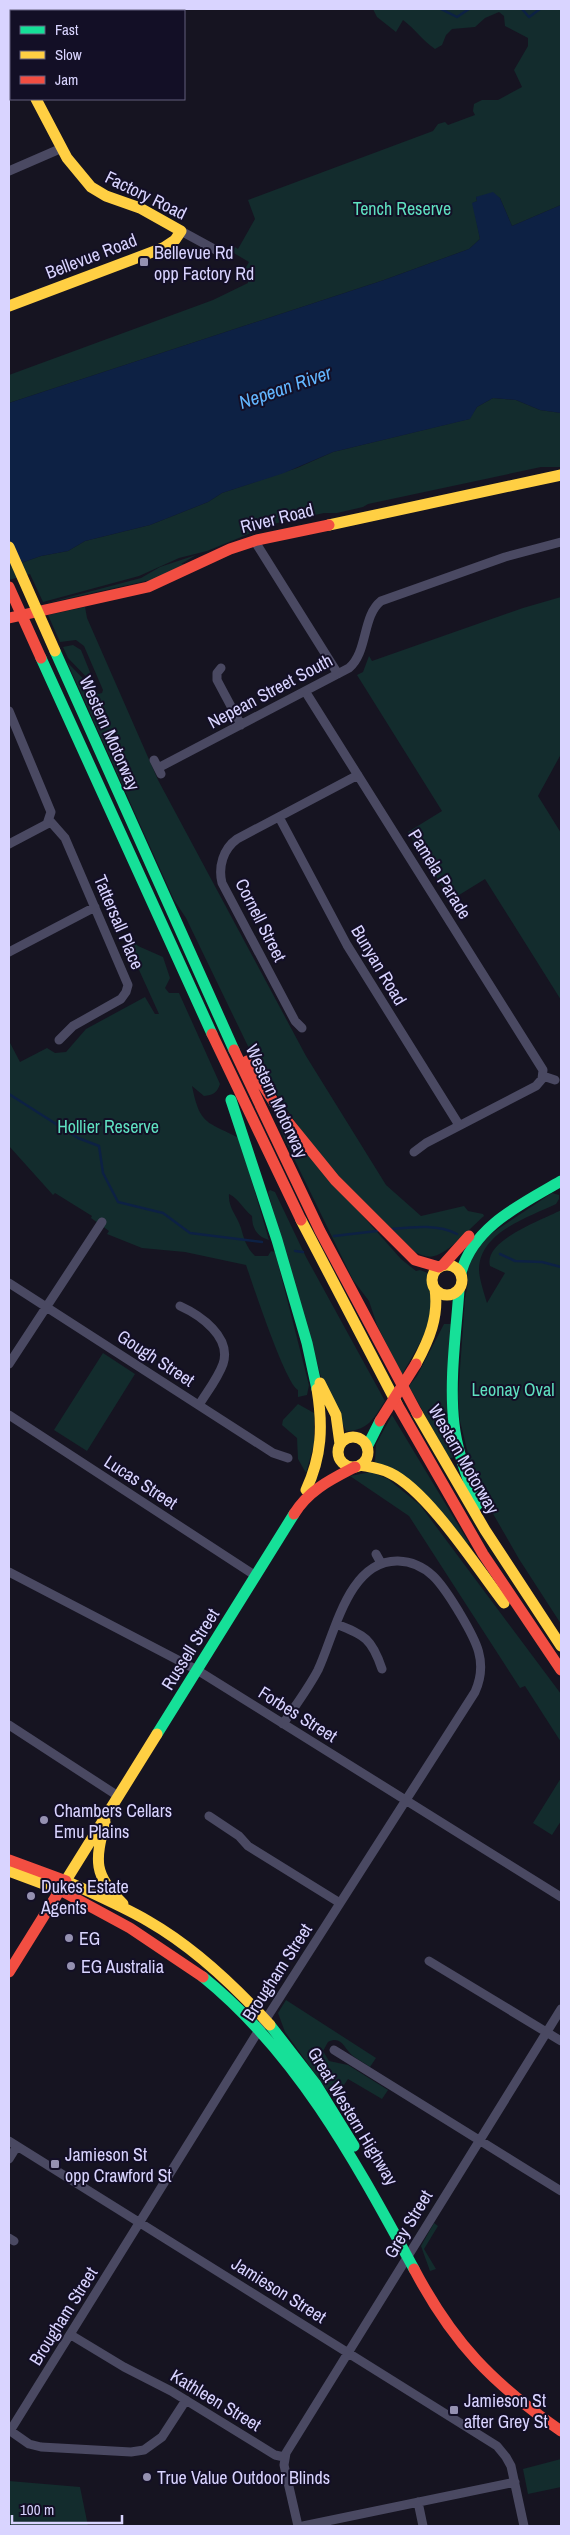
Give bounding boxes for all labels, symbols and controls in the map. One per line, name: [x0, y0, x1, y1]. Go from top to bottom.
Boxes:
legend: [10, 10, 185, 100]
text: Fast: [55, 19, 79, 40]
text: Slow: [55, 44, 82, 65]
text: Jam: [55, 69, 78, 90]
street label: Factory Road: [101, 165, 191, 225]
park label: Tench Reserve: [353, 196, 451, 221]
street label: Bellevue Road: [42, 227, 140, 285]
place label: Bellevue Rd opp Factory Rd: [154, 240, 254, 286]
marker: Bellevue Rd opp Factory Rd: [138, 256, 150, 268]
water label: Nepean River: [235, 359, 335, 415]
street label: River Road: [238, 497, 316, 539]
street label: Nepean Street South: [203, 648, 337, 734]
street label: Western Motorway: [74, 672, 147, 795]
street label: Pamela Parade: [402, 824, 478, 924]
street label: Tattersall Place: [88, 871, 150, 973]
street label: Cornell Street: [229, 874, 293, 966]
street label: Bunyan Road: [345, 920, 413, 1010]
street label: Western Motorway: [240, 1040, 315, 1162]
park label: Hollier Reserve: [57, 1114, 159, 1139]
street label: Gough Street: [112, 1324, 200, 1392]
park label: Leonay Oval: [472, 1377, 554, 1402]
street label: Western Motorway: [422, 1400, 506, 1519]
street label: Lucas Street: [99, 1449, 183, 1515]
street label: Russell Street: [155, 1603, 225, 1695]
street label: Forbes Street: [254, 1680, 342, 1748]
place label: Chambers Cellars Emu Plains: [54, 1798, 172, 1844]
marker: Chambers Cellars Emu Plains: [38, 1814, 50, 1826]
place label: Dukes Estate Agents: [40, 1874, 129, 1920]
marker: Dukes Estate Agents: [25, 1890, 37, 1902]
street label: Brougham Street: [236, 1918, 318, 2026]
place label: EG: [79, 1926, 100, 1951]
marker: EG: [63, 1932, 75, 1944]
place label: EG Australia: [81, 1954, 164, 1979]
marker: EG Australia: [65, 1960, 77, 1972]
street label: Great Western Highway: [302, 2042, 405, 2190]
place label: Jamieson St opp Crawford St: [65, 2142, 172, 2188]
marker: Jamieson St opp Crawford St: [49, 2158, 61, 2170]
street label: Grey Street: [378, 2185, 438, 2263]
street label: Jamieson Street: [227, 2251, 331, 2329]
street label: Brougham Street: [23, 2262, 103, 2370]
street label: Kathleen Street: [166, 2363, 266, 2437]
place label: Jamieson St after Grey St: [464, 2388, 548, 2434]
marker: Jamieson St after Grey St: [448, 2404, 460, 2416]
place label: True Value Outdoor Blinds: [157, 2465, 330, 2490]
marker: True Value Outdoor Blinds: [141, 2471, 153, 2483]
scale bar: [12, 2492, 122, 2524]
text: 100 m: [20, 2499, 54, 2520]

